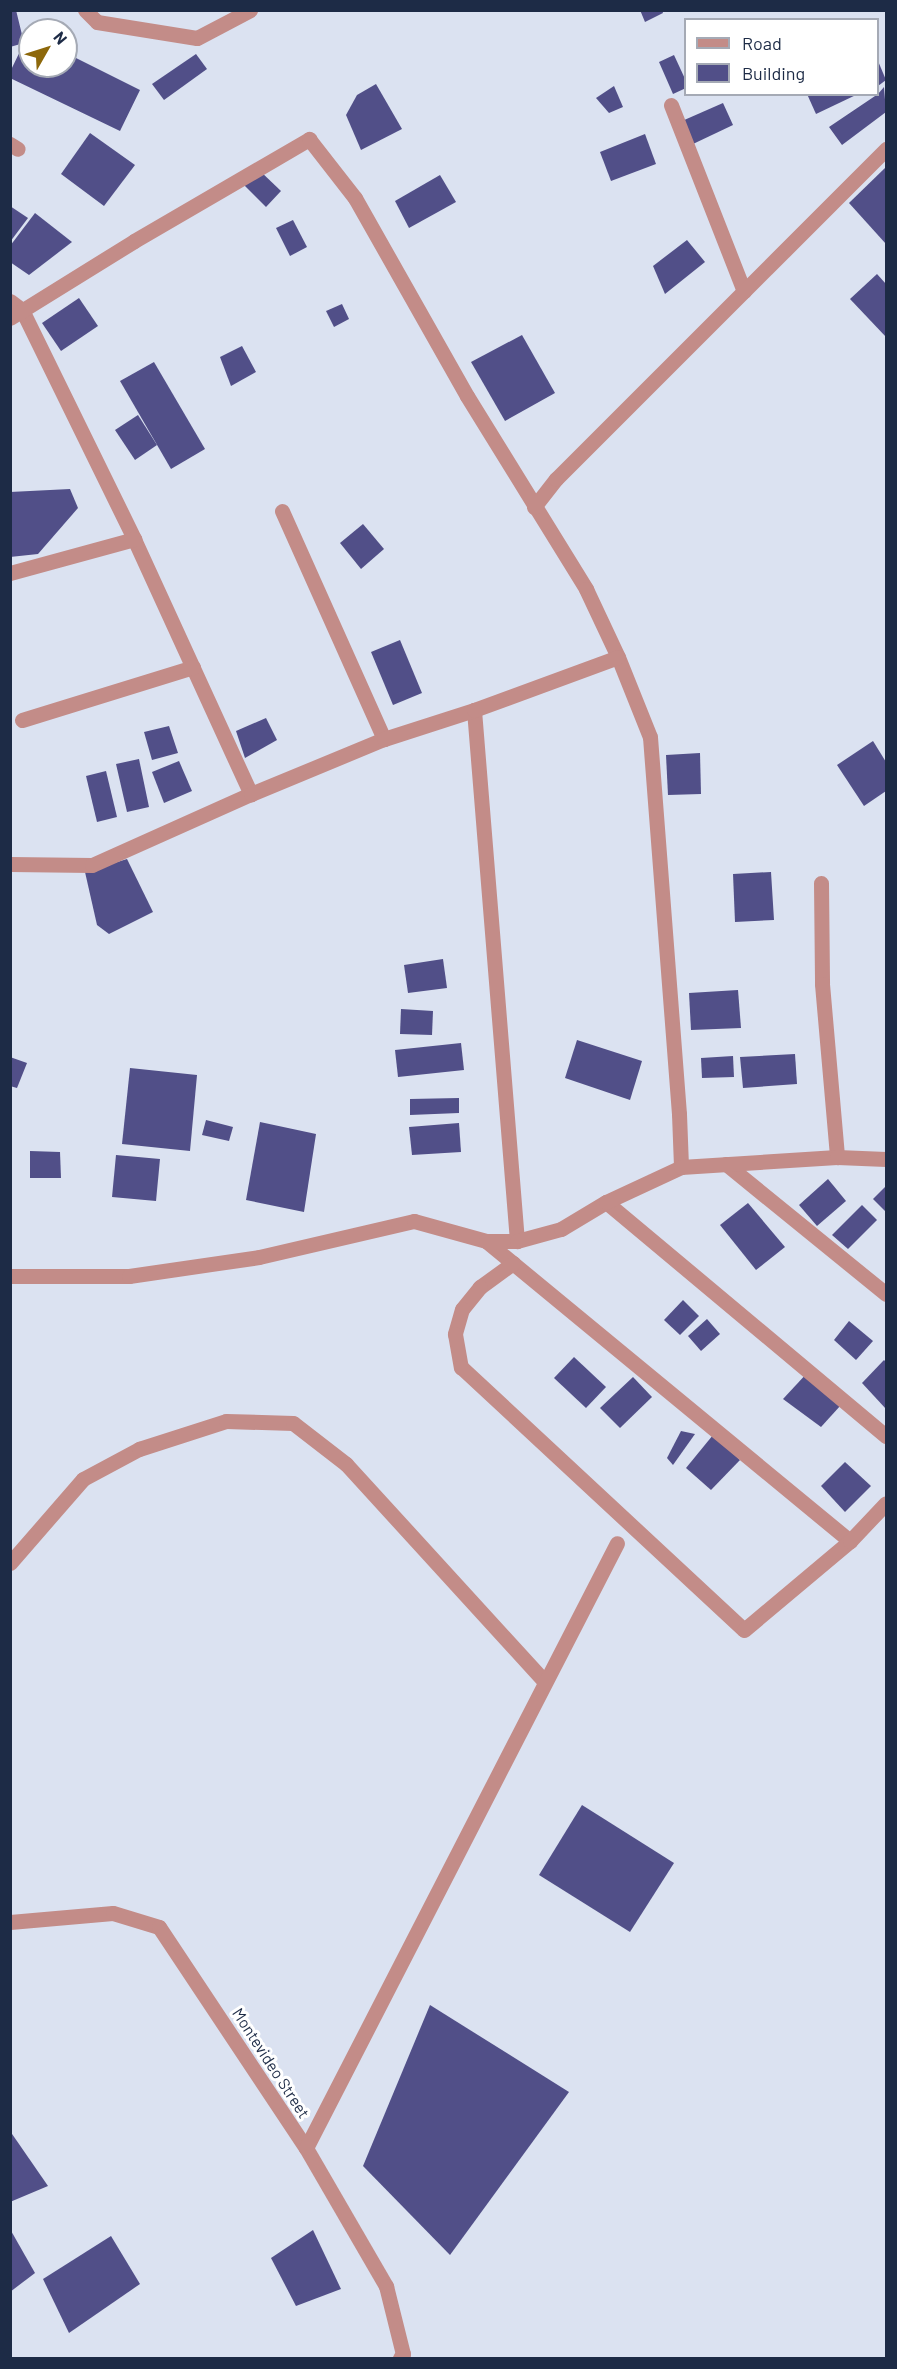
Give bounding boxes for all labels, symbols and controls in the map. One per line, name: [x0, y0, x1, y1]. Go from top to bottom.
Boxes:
north arrow: [18, 18, 78, 78]
legend: [684, 18, 879, 96]
text: N: [50, 27, 72, 48]
text: Road: [742, 32, 782, 54]
text: Building: [742, 62, 805, 84]
street label: Montevideo Street: [228, 2004, 314, 2122]

